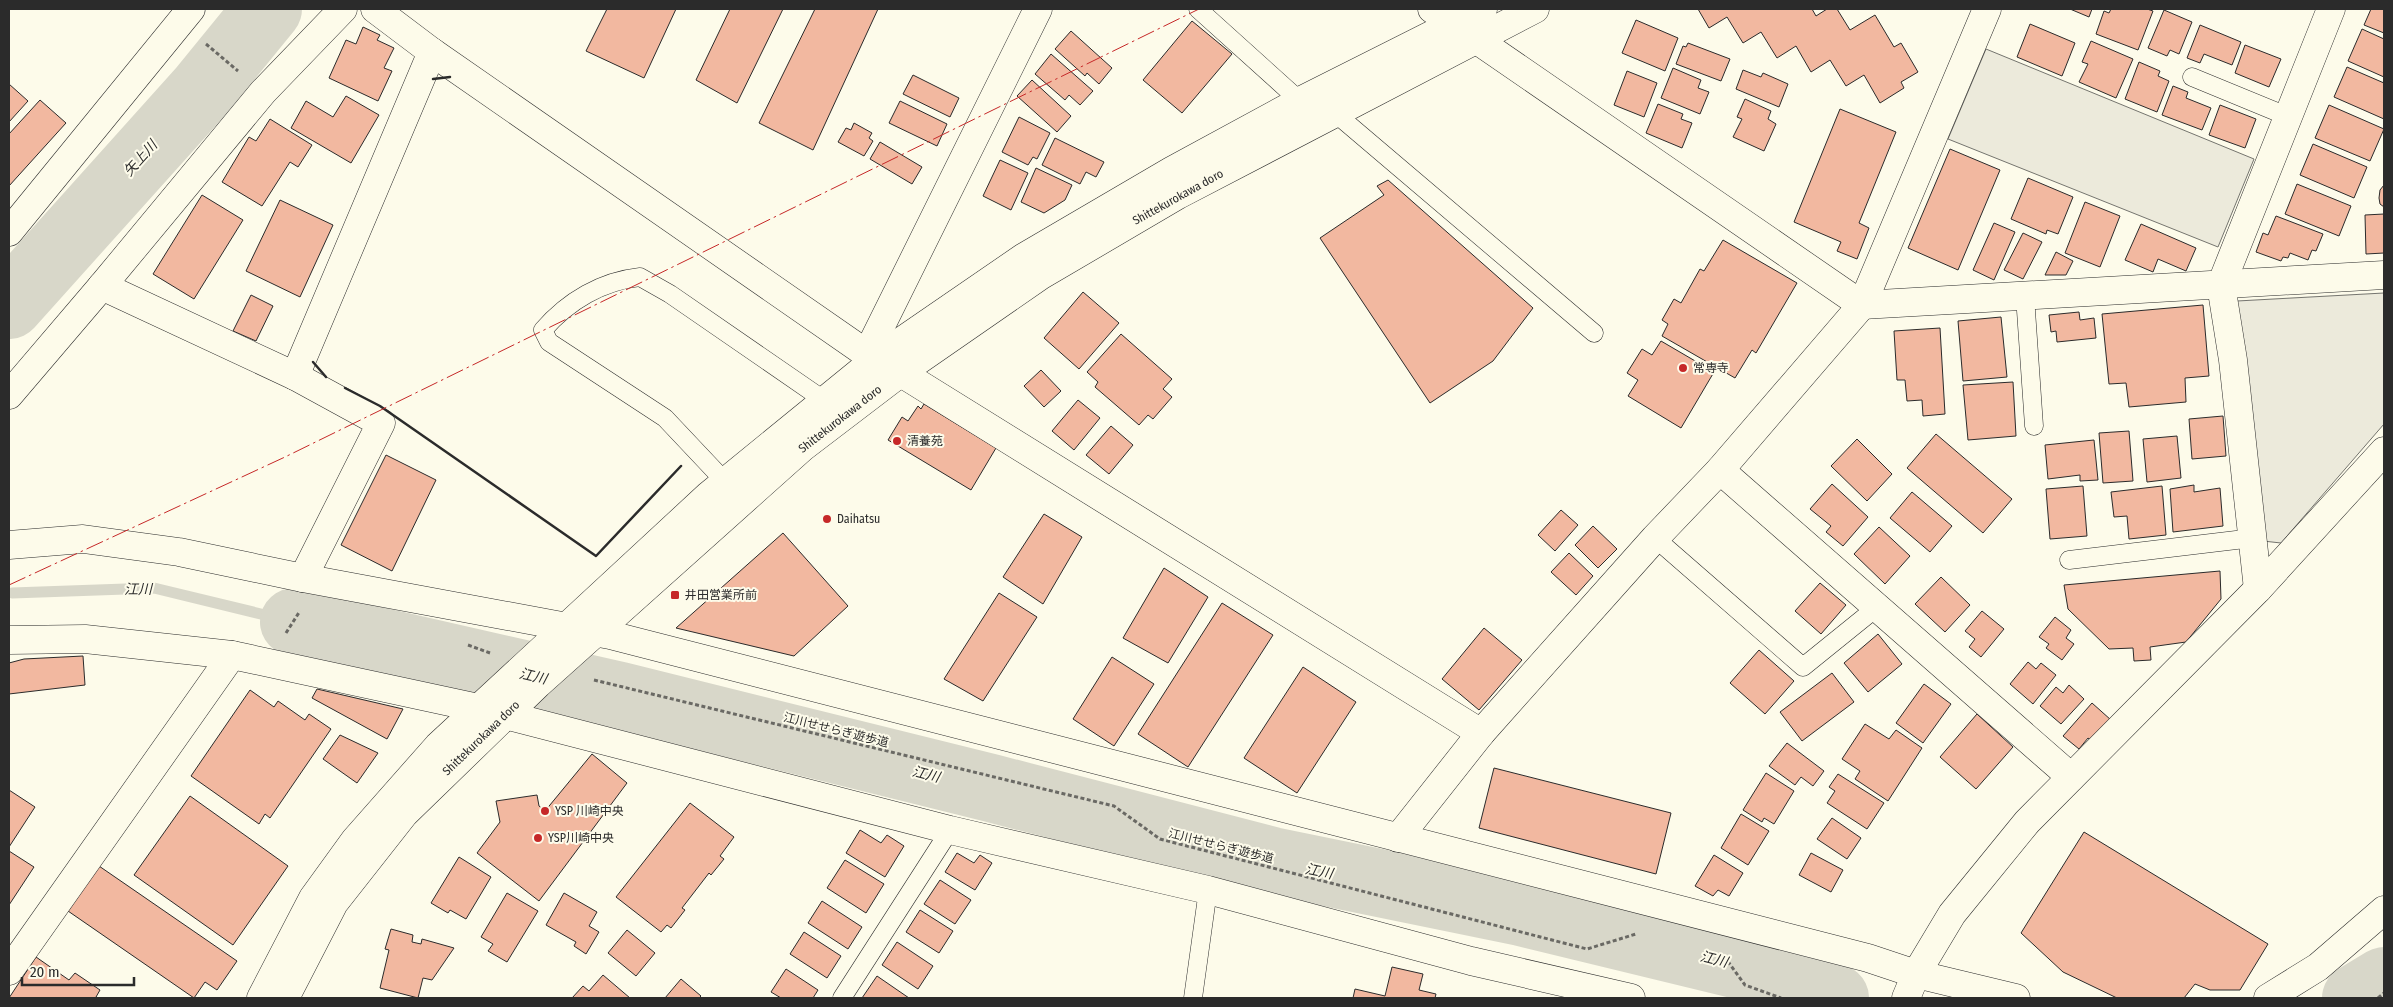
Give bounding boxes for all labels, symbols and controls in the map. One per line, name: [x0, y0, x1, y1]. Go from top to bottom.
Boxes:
water label: 矢上川: [120, 136, 162, 180]
street label: Shittekurokawa doro: [1130, 166, 1226, 228]
place label: 常専寺: [1693, 361, 1729, 375]
marker: 常専寺: [1677, 362, 1689, 374]
street label: Shittekurokawa doro: [796, 382, 884, 456]
place label: 清養苑: [907, 434, 943, 448]
marker: 清養苑: [891, 435, 903, 447]
place label: Daihatsu: [837, 512, 880, 526]
marker: Daihatsu: [821, 513, 833, 525]
water label: 江川: [124, 581, 154, 598]
place label: 井田営業所前: [685, 588, 757, 602]
marker: 井田営業所前: [669, 589, 681, 601]
water label: 江川: [517, 665, 550, 688]
street label: Shittekurokawa doro: [440, 698, 522, 778]
street label: 江川せせらぎ遊歩道: [782, 710, 890, 750]
water label: 江川: [910, 763, 943, 787]
place label: YSP 川崎中央: [555, 804, 624, 818]
marker: YSP 川崎中央: [539, 805, 551, 817]
street label: 江川せせらぎ遊歩道: [1167, 826, 1275, 866]
place label: YSP川崎中央: [548, 831, 614, 845]
marker: YSP川崎中央: [532, 832, 544, 844]
water label: 江川: [1304, 860, 1336, 883]
water label: 江川: [1698, 948, 1731, 972]
scale bar: [22, 954, 135, 986]
text: 20 m: [30, 963, 60, 981]

